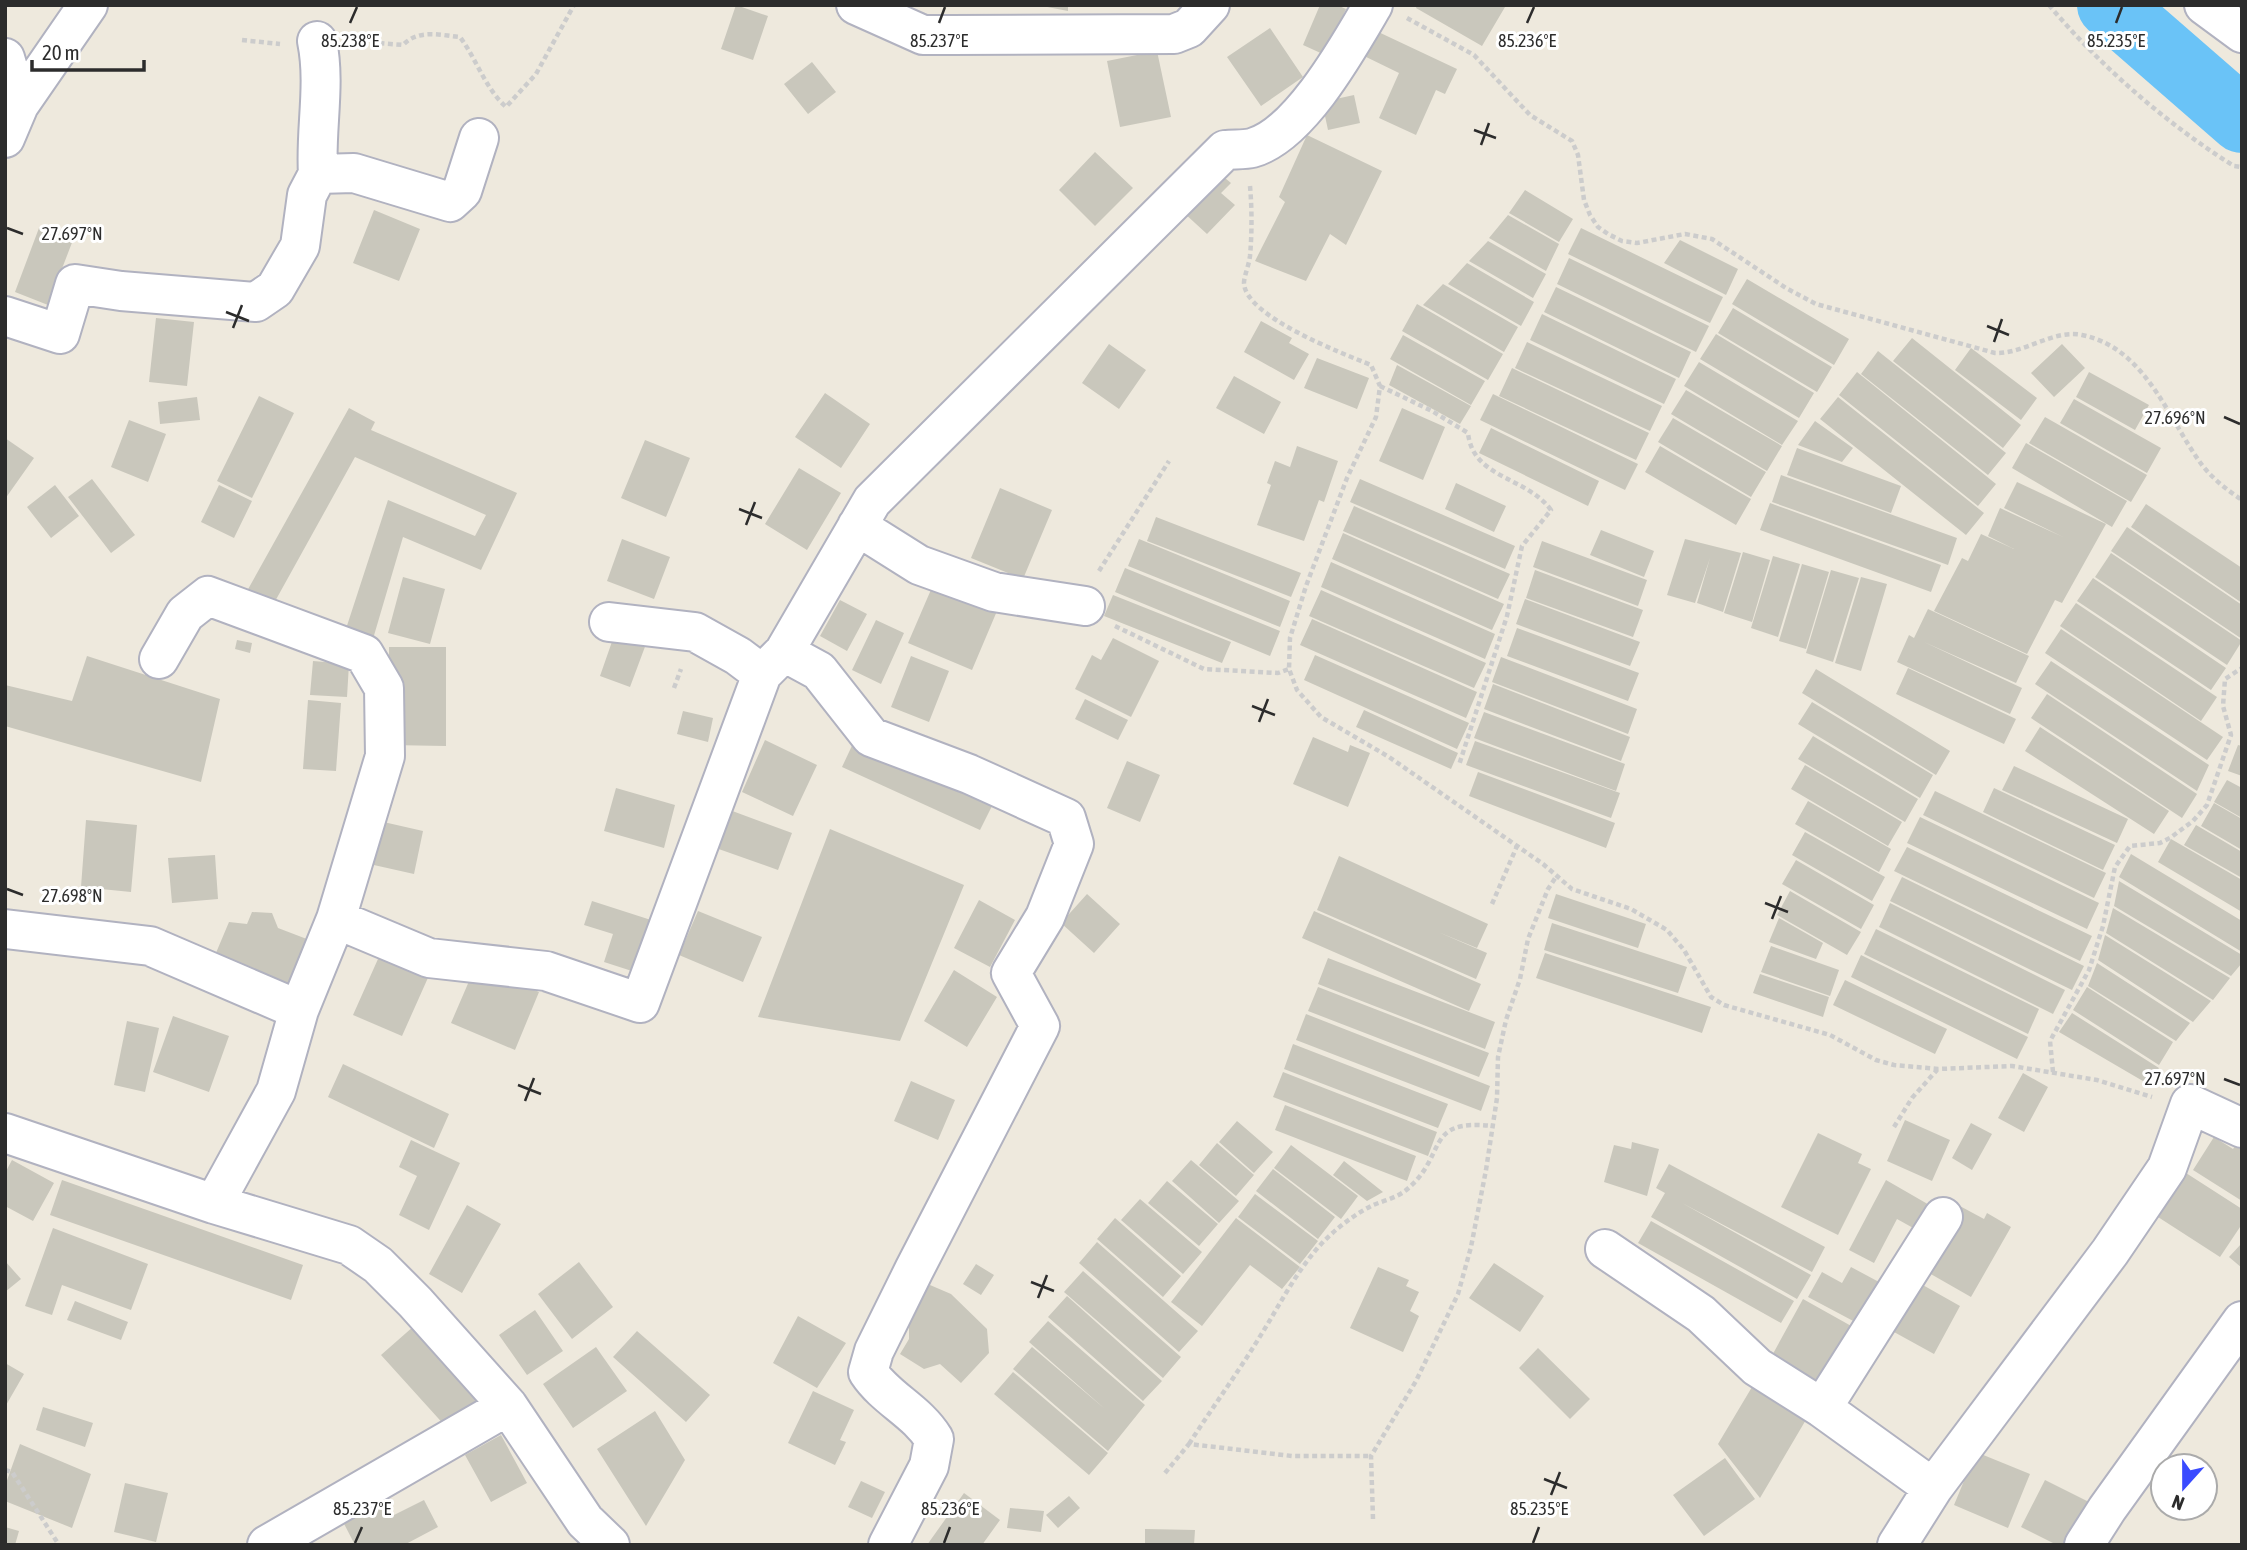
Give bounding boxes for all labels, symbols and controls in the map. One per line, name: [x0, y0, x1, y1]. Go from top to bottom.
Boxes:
scale bar: [32, 28, 144, 72]
text: 85.238°E: [321, 30, 379, 51]
text: 85.237°E: [910, 30, 968, 51]
text: 85.236°E: [1498, 30, 1556, 51]
text: 85.235°E: [2087, 30, 2145, 51]
text: 20 m: [42, 40, 80, 64]
text: 27.697°N: [41, 223, 103, 244]
text: 27.696°N: [2144, 407, 2206, 428]
text: 27.698°N: [41, 885, 103, 906]
text: 27.697°N: [2144, 1068, 2206, 1089]
north arrow: [2149, 1452, 2219, 1522]
text: N: [2169, 1491, 2187, 1515]
text: 85.237°E: [333, 1498, 391, 1519]
text: 85.236°E: [921, 1498, 979, 1519]
text: 85.235°E: [1510, 1498, 1568, 1519]

